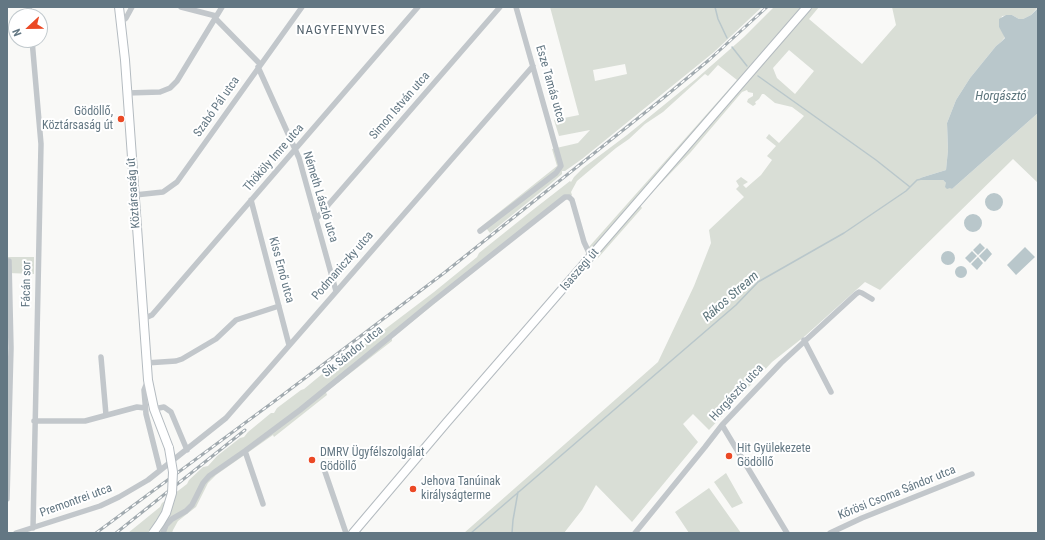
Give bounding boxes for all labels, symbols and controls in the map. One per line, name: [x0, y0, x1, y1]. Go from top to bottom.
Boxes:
north arrow: [8, 8, 48, 48]
district label: NAGYFENYVES: [296, 23, 386, 39]
text: N: [10, 27, 25, 38]
street label: Esze Tamás utca: [532, 44, 568, 124]
street label: Simon István utca: [367, 69, 433, 143]
street label: Szabó Pál utca: [191, 74, 243, 140]
water label: Horgásztó: [975, 89, 1027, 105]
place label: Gödöllő, Köztársaság út: [42, 105, 113, 133]
marker: Gödöllő, Köztársaság út: [116, 114, 126, 124]
street label: Thököly Imre utca: [241, 121, 307, 195]
street label: Németh László utca: [299, 150, 341, 244]
street label: Köztársaság út: [124, 157, 144, 229]
street label: Podmaniczky utca: [309, 229, 377, 303]
street label: Kiss Ernő utca: [265, 235, 297, 305]
street label: Isaszegi út: [558, 246, 602, 294]
street label: Fácán sor: [19, 261, 35, 307]
water label: Rákos Stream: [700, 269, 762, 325]
street label: Sík Sándor utca: [320, 323, 386, 381]
street label: Horgásztó utca: [707, 362, 767, 424]
place label: Hit Gyülekezete Gödöllő: [737, 442, 811, 470]
place label: DMRV Ügyfélszolgálat Gödöllő: [320, 446, 425, 474]
marker: Hit Gyülekezete Gödöllő: [724, 451, 734, 461]
marker: DMRV Ügyfélszolgálat Gödöllő: [307, 455, 317, 465]
street label: Kőrösi Csoma Sándor utca: [836, 463, 958, 523]
place label: Jehova Tanúinak királyságterme: [421, 475, 500, 503]
street label: Premontrei utca: [38, 481, 114, 521]
marker: Jehova Tanúinak királyságterme: [408, 484, 418, 494]

